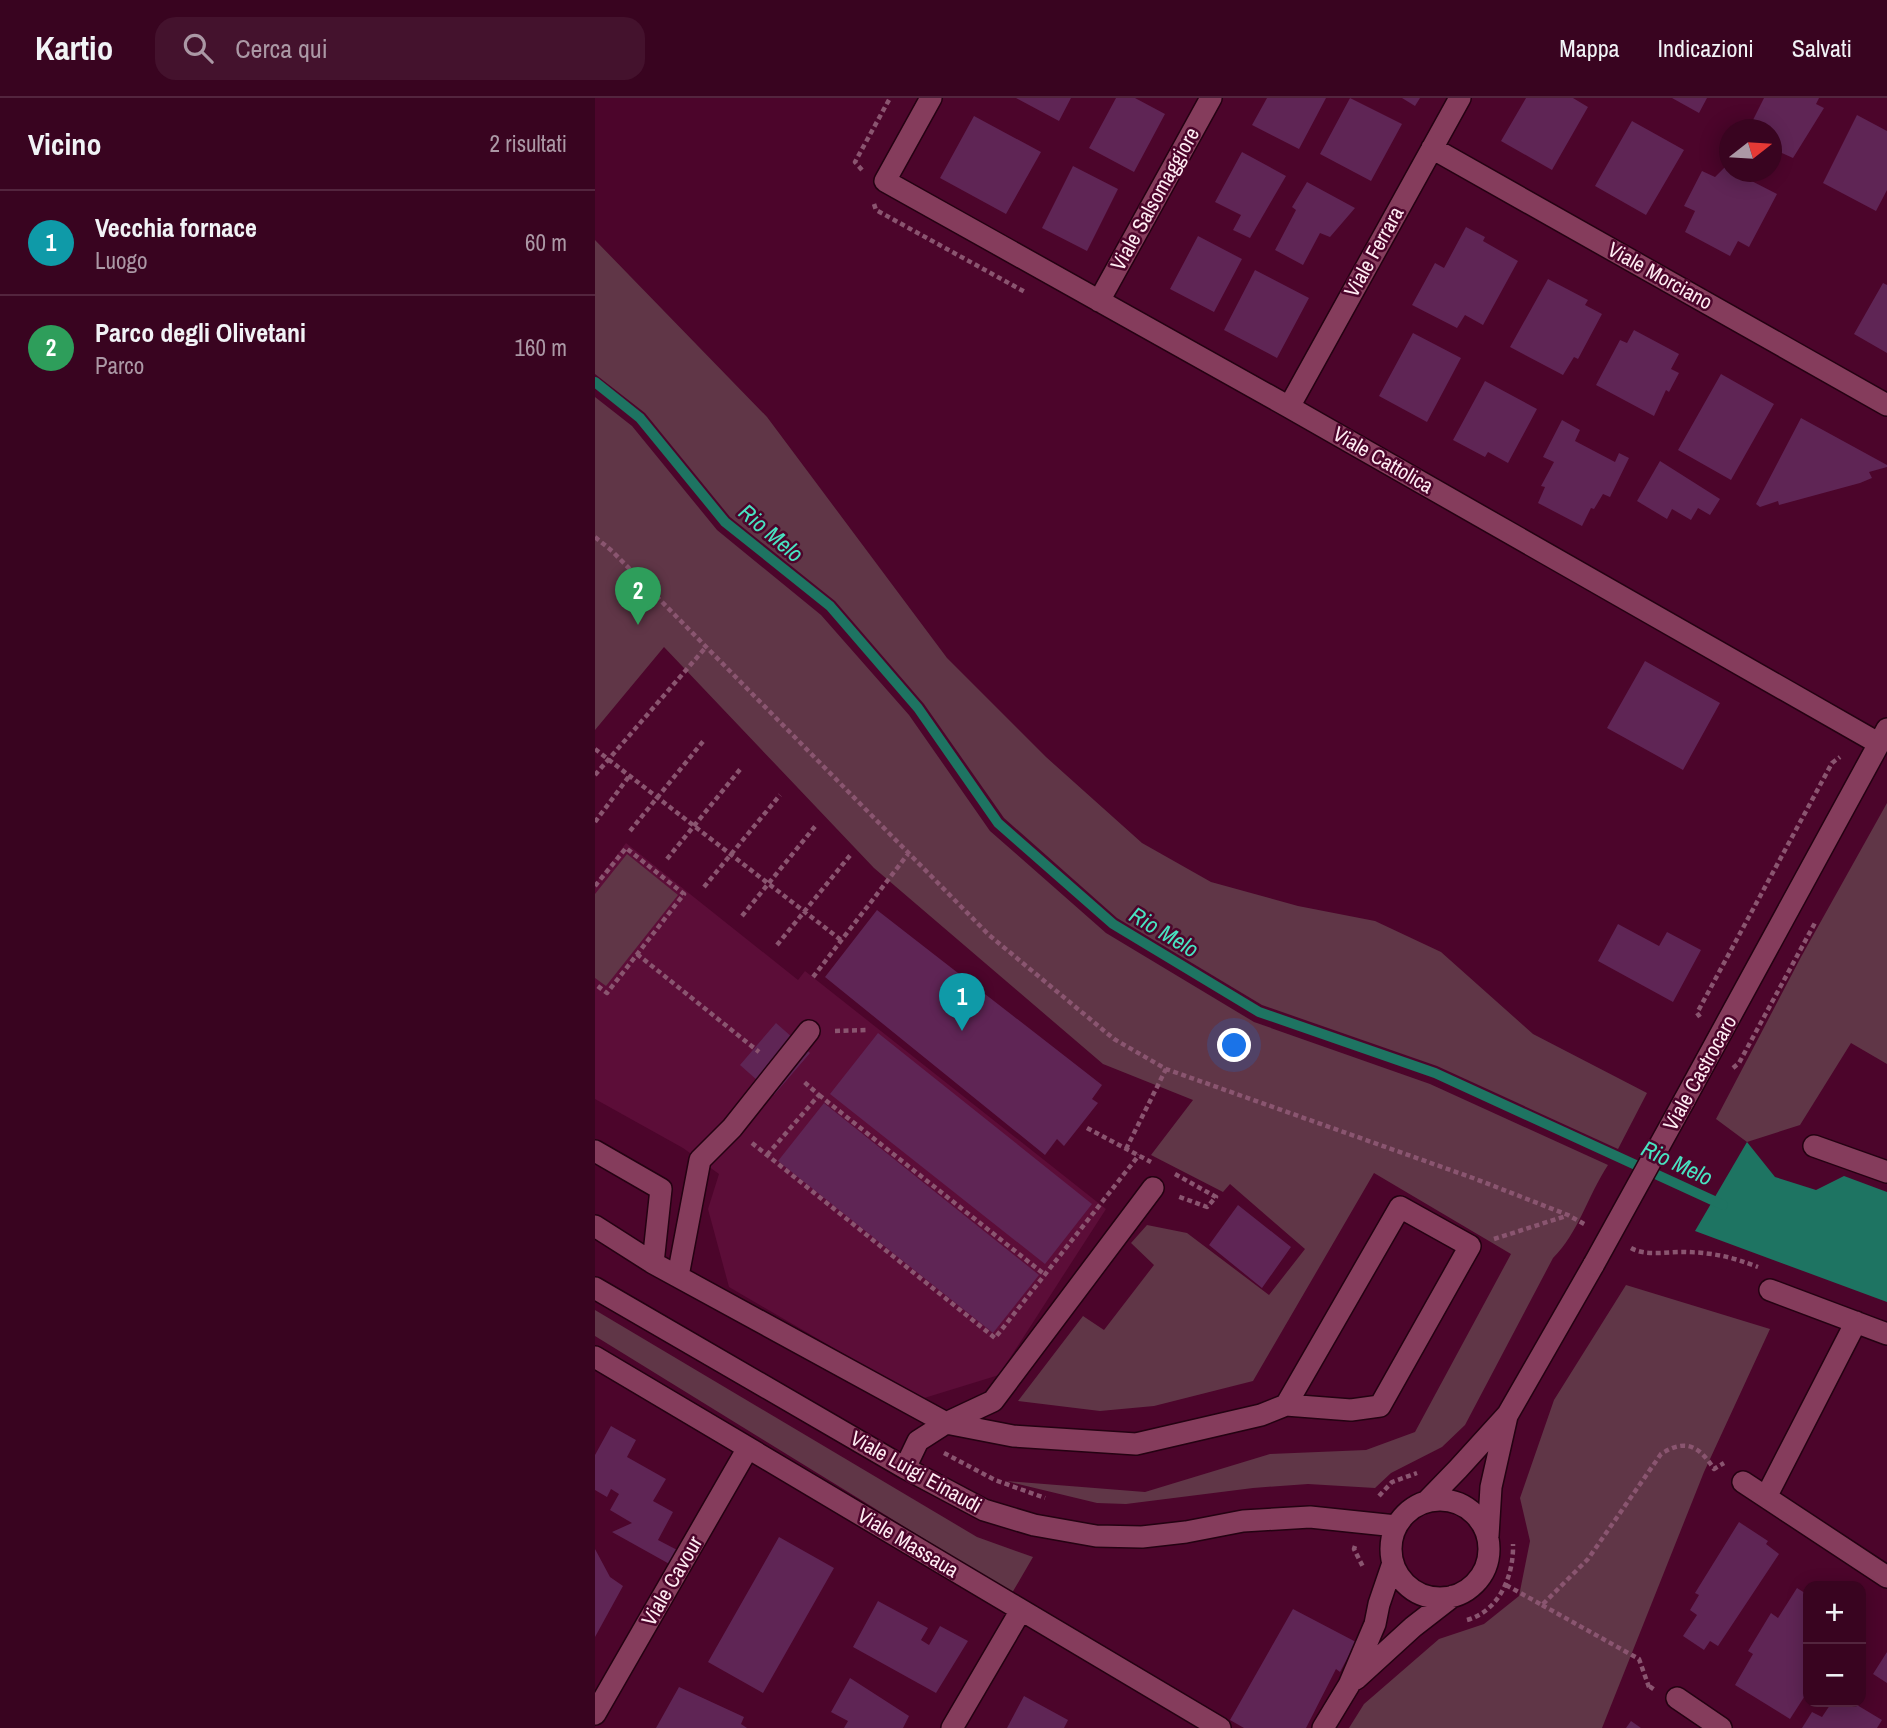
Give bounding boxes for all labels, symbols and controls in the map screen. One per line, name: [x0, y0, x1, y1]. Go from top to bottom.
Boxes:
search box: [155, 17, 645, 80]
text: Kartio: [35, 26, 113, 70]
icon: search: [179, 29, 217, 67]
text: Cerca qui: [235, 31, 328, 66]
text: Mappa: [1559, 32, 1620, 64]
text: Indicazioni: [1658, 32, 1754, 64]
text: Salvati: [1792, 32, 1852, 64]
north arrow: [1719, 119, 1782, 182]
street label: Viale Salsomaggiore: [1103, 122, 1206, 276]
text: Vicino: [28, 124, 101, 164]
text: 2 risultati: [489, 128, 567, 159]
street label: Viale Ferrara: [1337, 201, 1411, 302]
text: Vecchia fornace: [95, 210, 257, 245]
text: 1: [46, 227, 56, 258]
text: 60 m: [525, 227, 567, 258]
street label: Viale Morciano: [1603, 235, 1718, 316]
text: Luogo: [95, 245, 147, 276]
text: Parco degli Olivetani: [95, 315, 306, 350]
text: 2: [46, 332, 56, 363]
text: 160 m: [515, 332, 567, 363]
text: Parco: [95, 350, 144, 381]
street label: Viale Cattolica: [1328, 419, 1439, 500]
water label: Rio Melo: [732, 496, 810, 569]
pin: 2: [615, 567, 661, 625]
water label: Rio Melo: [1124, 899, 1205, 964]
pin: 1: [939, 973, 985, 1031]
street label: Viale Castrocaro: [1656, 1010, 1743, 1136]
your location: [1217, 1028, 1251, 1062]
water label: Rio Melo: [1636, 1133, 1718, 1193]
street label: Viale Luigi Einaudi: [845, 1423, 987, 1520]
street label: Viale Massaua: [852, 1501, 965, 1584]
street label: Viale Cavour: [634, 1530, 709, 1631]
map controls: [1803, 1581, 1866, 1707]
button: +: [1803, 1581, 1866, 1644]
button: −: [1803, 1644, 1866, 1707]

